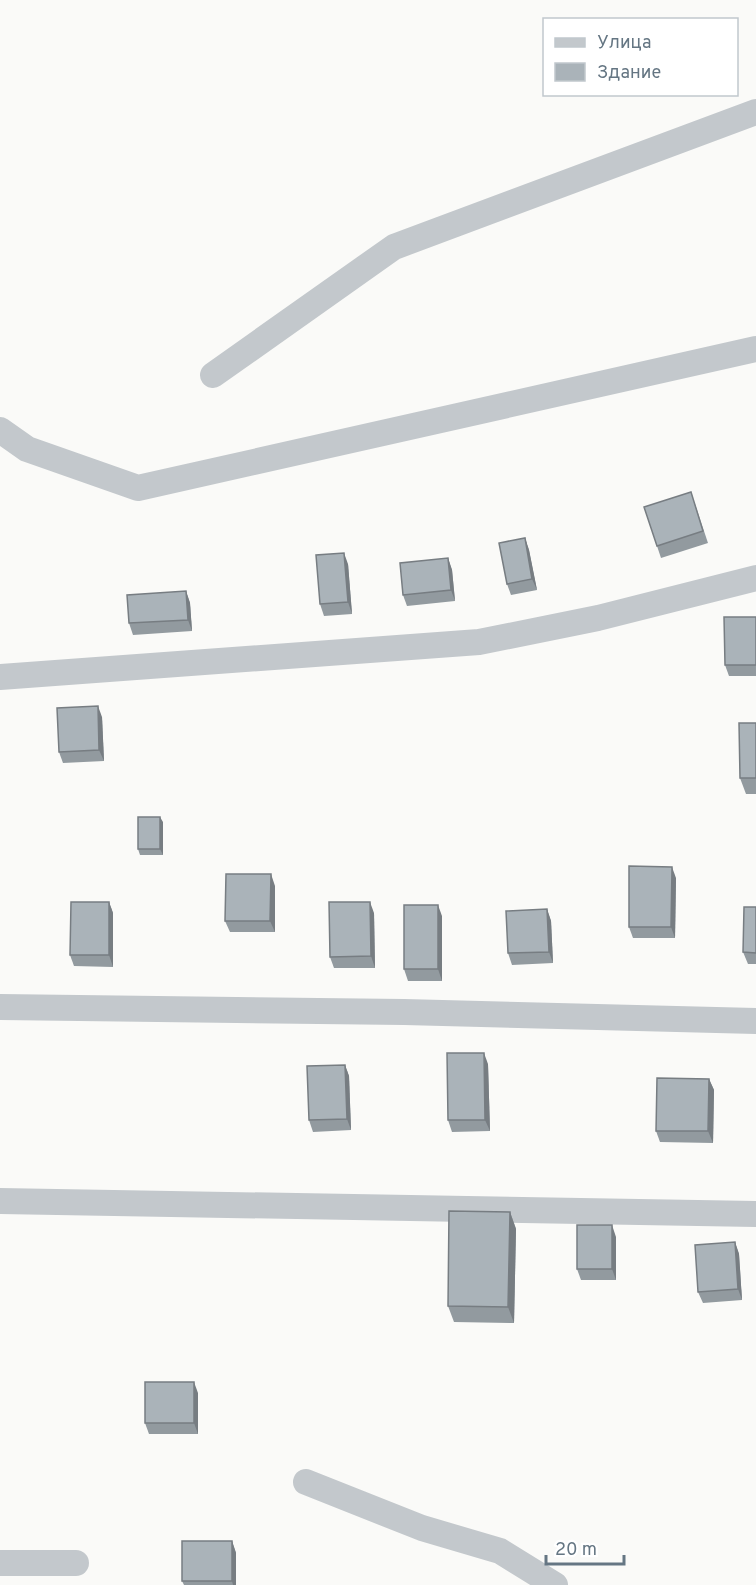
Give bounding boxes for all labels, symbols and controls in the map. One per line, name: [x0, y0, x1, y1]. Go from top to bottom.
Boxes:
legend: [543, 18, 738, 96]
text: Улица: [597, 32, 651, 55]
text: Здание: [597, 62, 661, 85]
scale bar: [546, 1528, 624, 1566]
text: 20 m: [555, 1539, 597, 1562]

